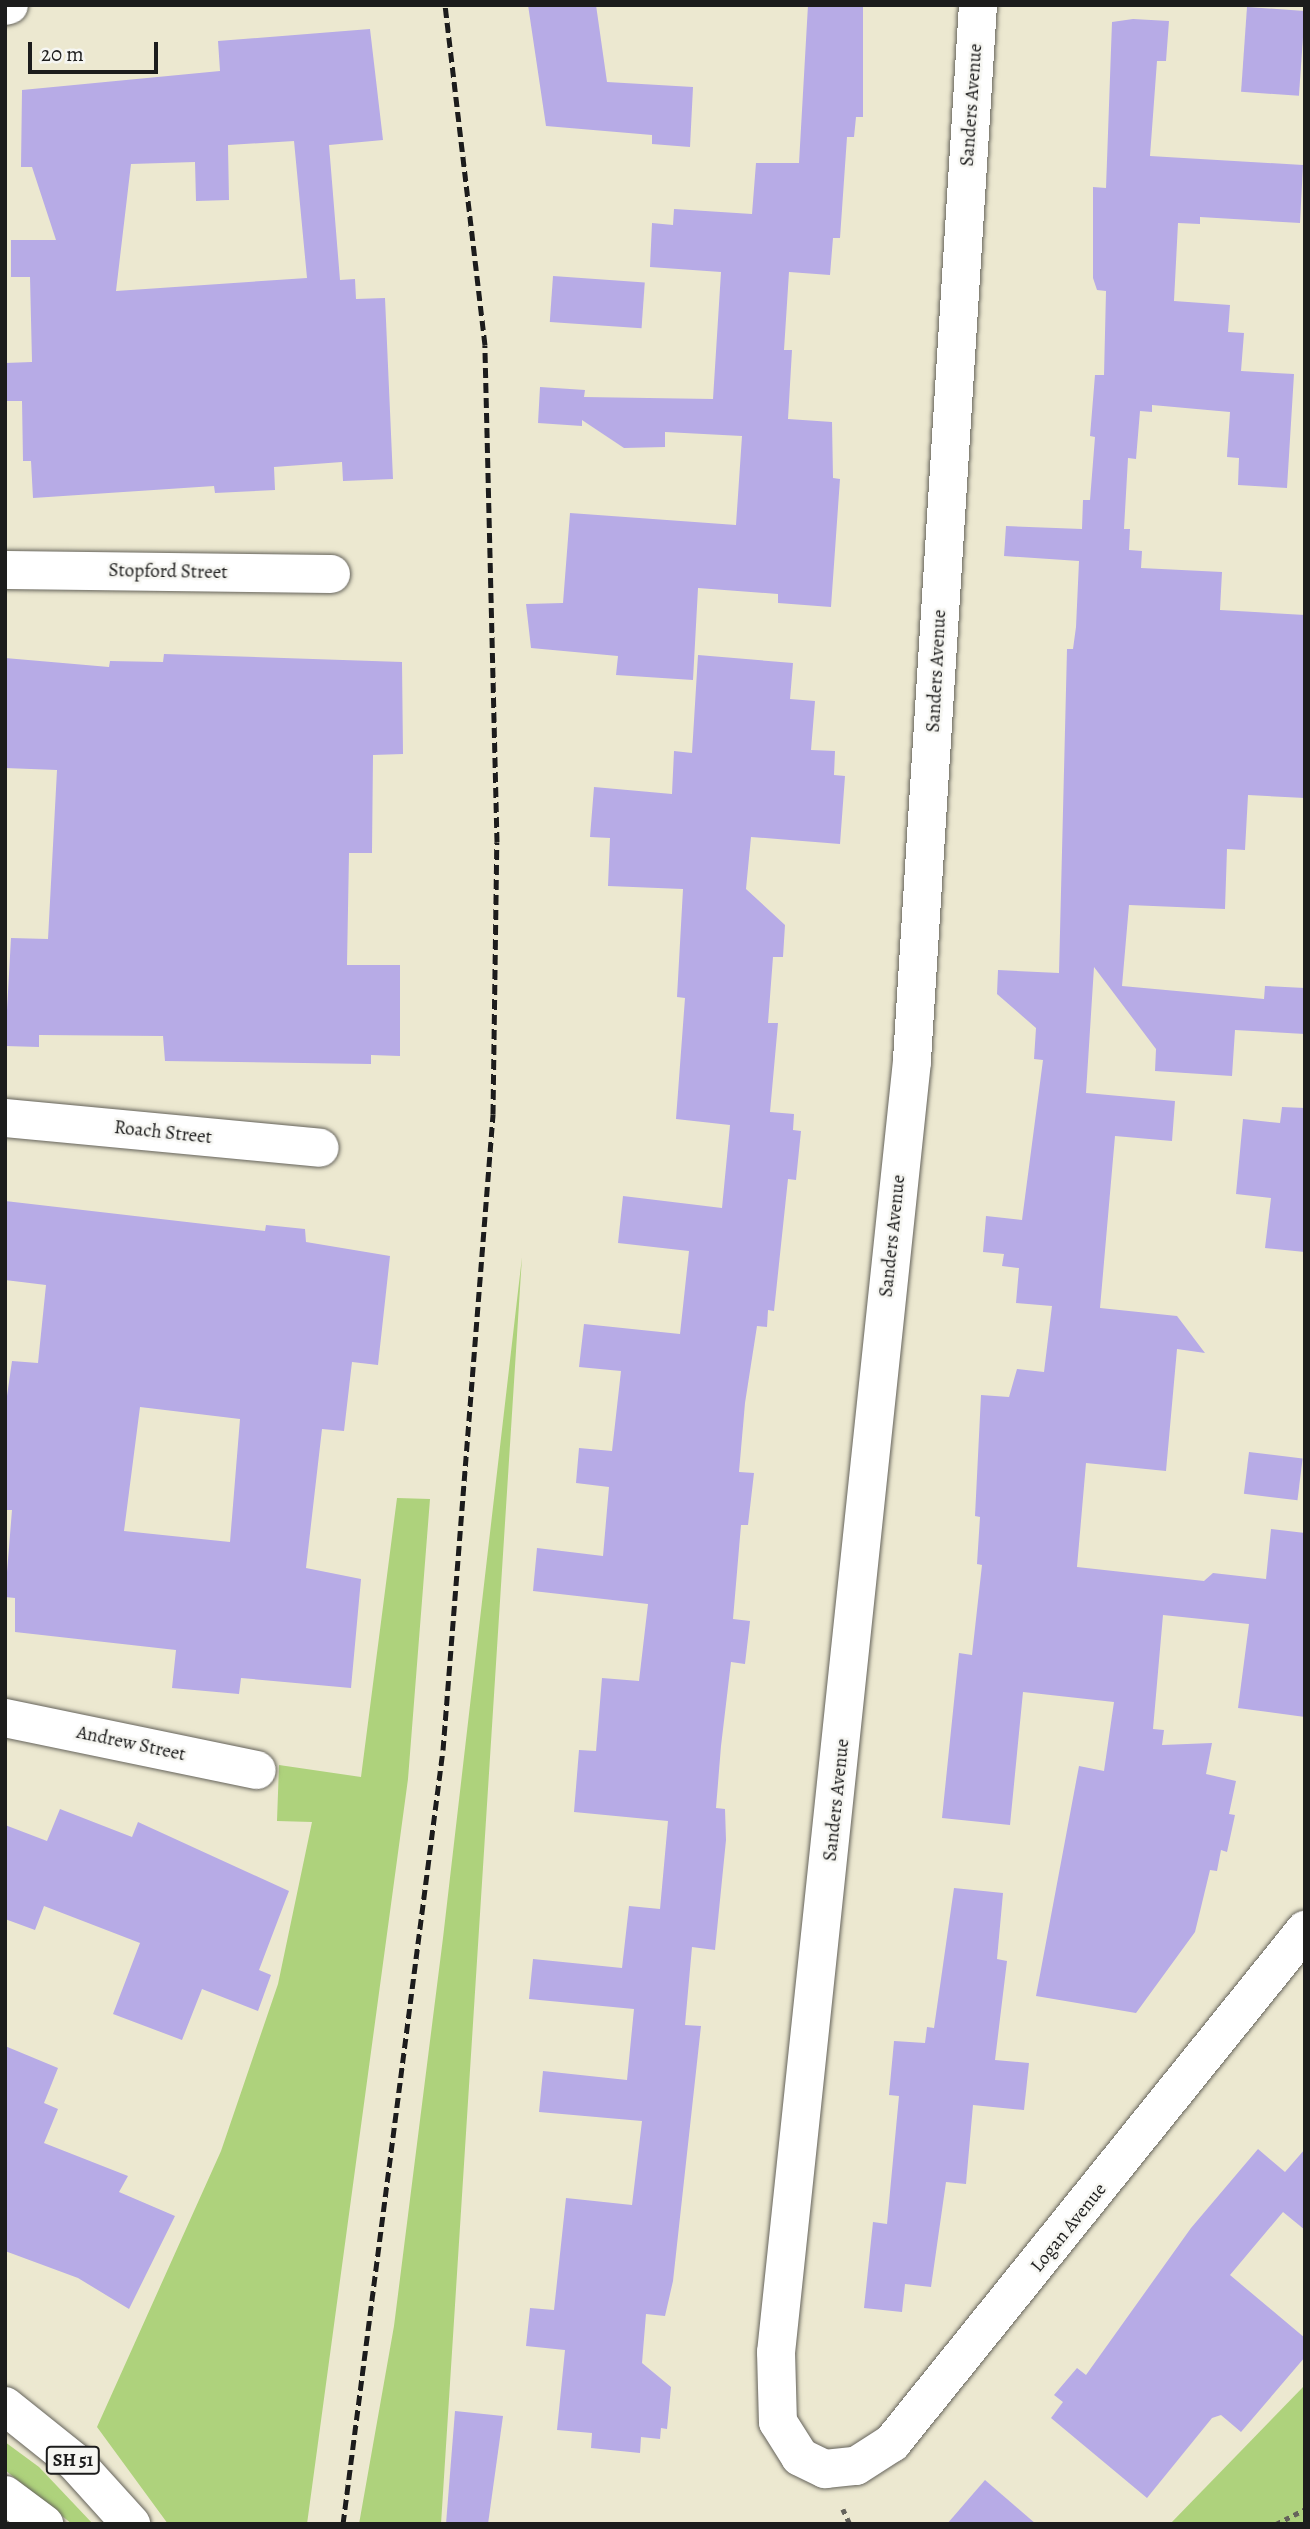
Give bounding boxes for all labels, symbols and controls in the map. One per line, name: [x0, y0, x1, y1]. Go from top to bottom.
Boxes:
scale bar: [32, 28, 161, 72]
text: 20 m: [41, 40, 84, 68]
street label: Sanders Avenue: [956, 43, 988, 167]
street label: Stopford Street: [108, 560, 228, 584]
street label: Sanders Avenue: [922, 609, 952, 733]
street label: Roach Street: [113, 1117, 213, 1149]
street label: Sanders Avenue: [875, 1174, 911, 1298]
street label: Andrew Street: [74, 1721, 188, 1767]
street label: Sanders Avenue: [819, 1738, 855, 1862]
street label: Logan Avenue: [1026, 2179, 1112, 2277]
road number: SH 51: [45, 2446, 101, 2474]

